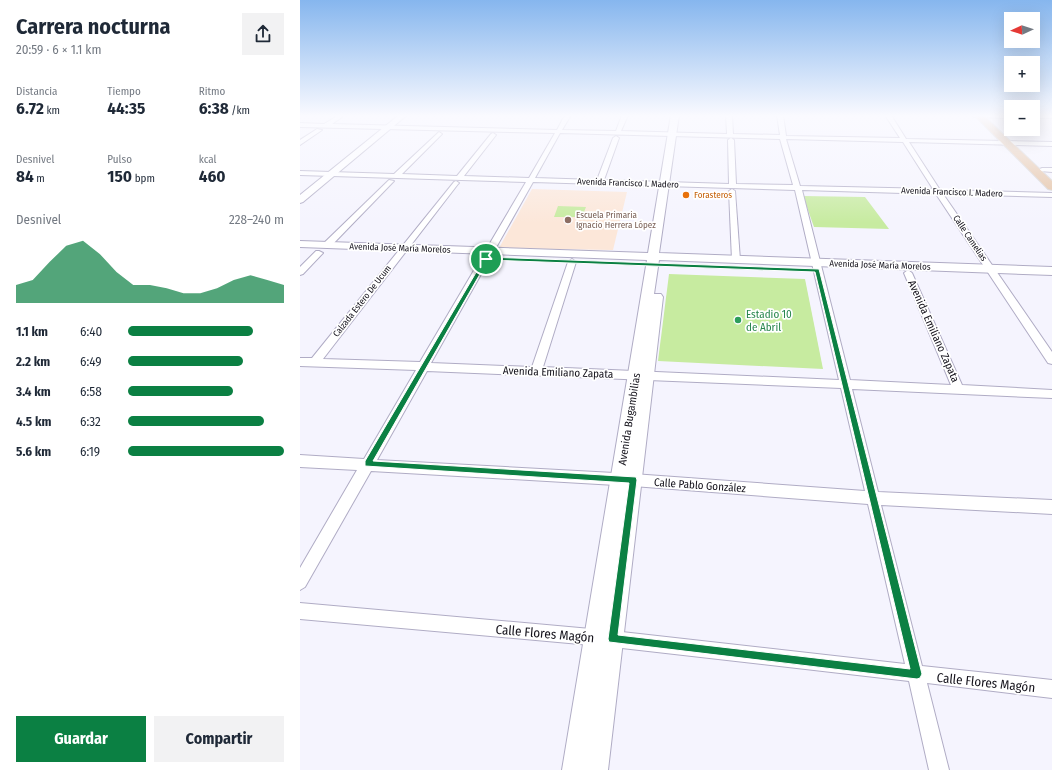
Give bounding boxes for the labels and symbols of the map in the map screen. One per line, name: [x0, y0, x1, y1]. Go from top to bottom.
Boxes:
north arrow: [1004, 12, 1040, 48]
street label: Avenida Francisco I. Madero: [577, 176, 679, 190]
street label: Avenida Francisco I. Madero: [901, 185, 1003, 199]
marker: Forasteros: [681, 190, 691, 200]
place label: Forasteros: [694, 190, 732, 200]
place label: Escuela Primaria Ignacio Herrera López: [576, 210, 656, 230]
street label: Calle Camelias: [951, 213, 989, 263]
marker: Escuela Primaria Ignacio Herrera López: [563, 215, 573, 225]
street label: Avenida José María Morelos: [349, 241, 451, 255]
pin: [469, 242, 503, 276]
street label: Avenida José María Morelos: [829, 258, 931, 272]
street label: Calzada Estero De Ucum: [331, 263, 393, 339]
street label: Avenida Emiliano Zapata: [905, 278, 962, 384]
place label: Estadio 10 de Abril: [746, 308, 792, 334]
marker: Estadio 10 de Abril: [733, 315, 743, 325]
street label: Avenida Emiliano Zapata: [503, 364, 613, 381]
street label: Avenida Bugambilias: [616, 372, 643, 466]
street label: Calle Pablo González: [654, 476, 747, 495]
street label: Calle Flores Magón: [495, 622, 595, 645]
street label: Calle Flores Magón: [936, 670, 1036, 695]

